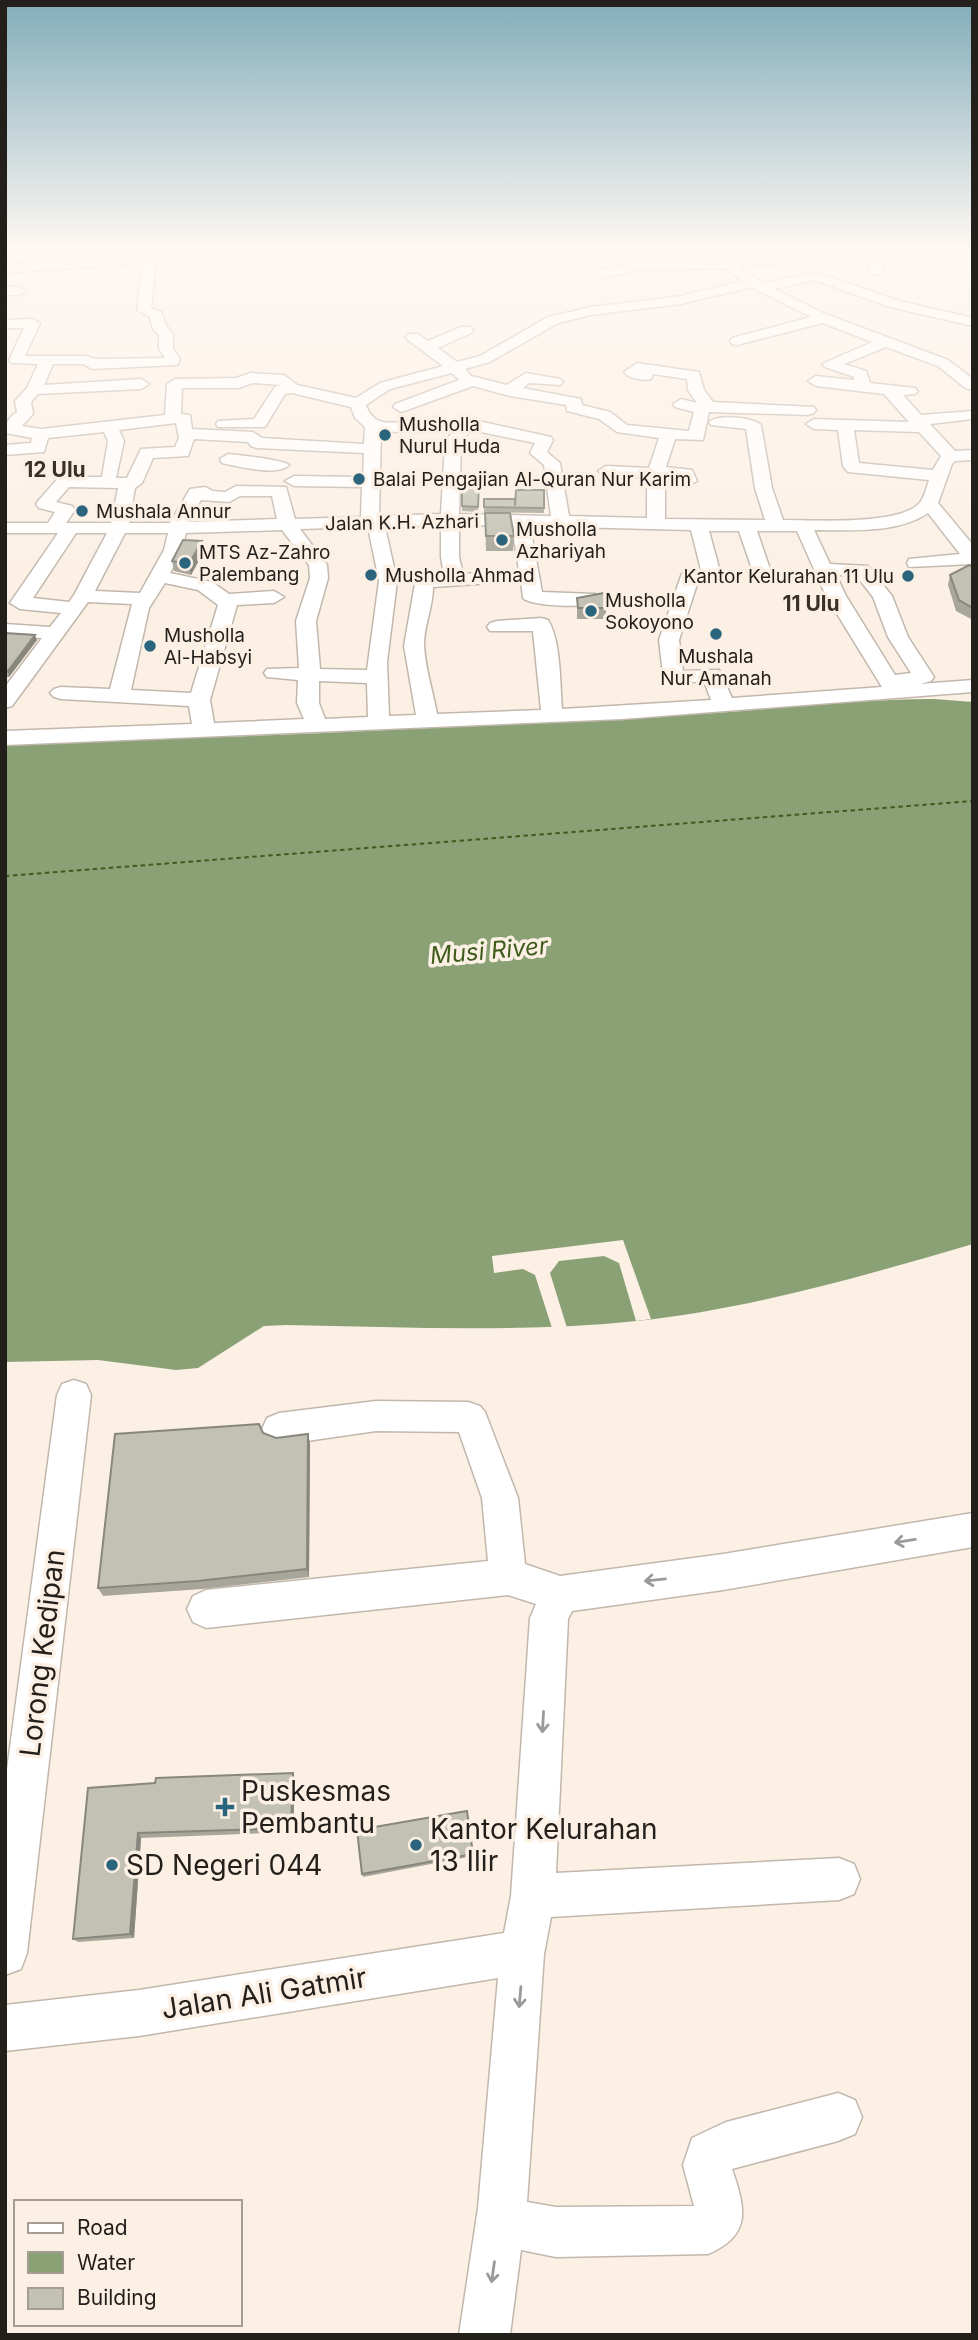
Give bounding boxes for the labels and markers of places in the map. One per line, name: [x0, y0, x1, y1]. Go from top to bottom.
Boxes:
place label: Musholla Nurul Huda: [399, 413, 501, 458]
marker: Musholla Nurul Huda: [377, 427, 393, 443]
place label: Balai Pengajian Al-Quran Nur Karim: [373, 468, 691, 491]
marker: Balai Pengajian Al-Quran Nur Karim: [351, 471, 367, 487]
place label: Mushala Annur: [96, 500, 231, 523]
marker: Mushala Annur: [74, 503, 90, 519]
place label: Musholla Azhariyah: [516, 518, 606, 563]
marker: Musholla Azhariyah: [494, 532, 510, 548]
place label: MTS Az-Zahro Palembang: [199, 541, 330, 586]
marker: MTS Az-Zahro Palembang: [177, 555, 193, 571]
place label: Musholla Ahmad: [385, 564, 535, 587]
place label: Kantor Kelurahan 11 Ulu: [683, 565, 894, 588]
marker: Musholla Ahmad: [363, 567, 379, 583]
marker: Kantor Kelurahan 11 Ulu: [900, 568, 916, 584]
place label: Musholla Sokoyono: [605, 589, 694, 634]
marker: Musholla Sokoyono: [583, 603, 599, 619]
place label: Musholla Al-Habsyi: [164, 624, 252, 669]
marker: Mushala Nur Amanah: [708, 626, 724, 642]
marker: Musholla Al-Habsyi: [142, 638, 158, 654]
place label: Mushala Nur Amanah: [660, 645, 772, 690]
place label: Puskesmas Pembantu: [241, 1774, 391, 1840]
marker: Puskesmas Pembantu: [215, 1797, 235, 1817]
place label: Kantor Kelurahan 13 Ilir: [430, 1812, 658, 1878]
marker: Kantor Kelurahan 13 Ilir: [408, 1837, 424, 1853]
place label: SD Negeri 044: [126, 1848, 322, 1882]
marker: SD Negeri 044: [104, 1857, 120, 1873]

